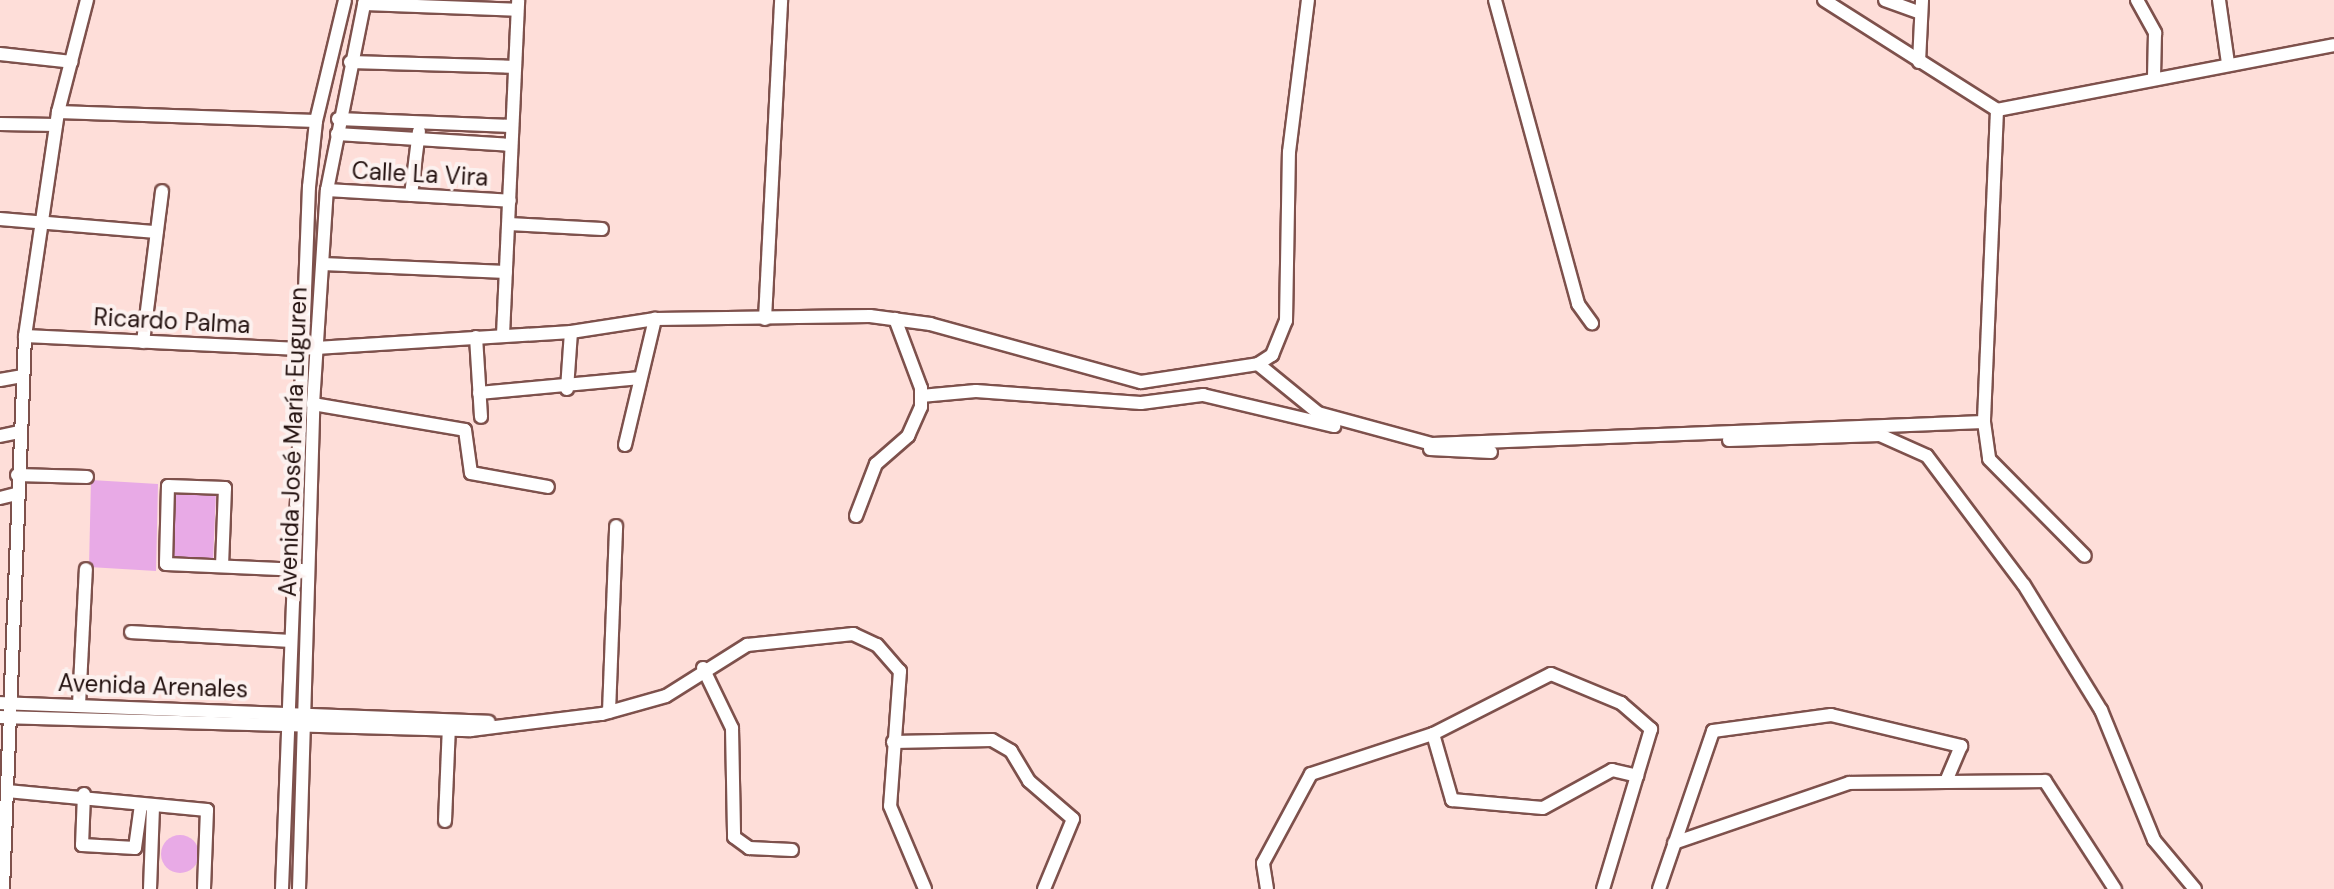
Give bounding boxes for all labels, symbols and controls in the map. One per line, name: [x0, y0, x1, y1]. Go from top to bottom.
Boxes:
street label: Calle La Vira: [351, 156, 489, 192]
street label: Avenida José María Euguren: [273, 287, 313, 597]
street label: Ricardo Palma: [93, 303, 251, 339]
street label: Avenida Arenales: [57, 668, 249, 704]

